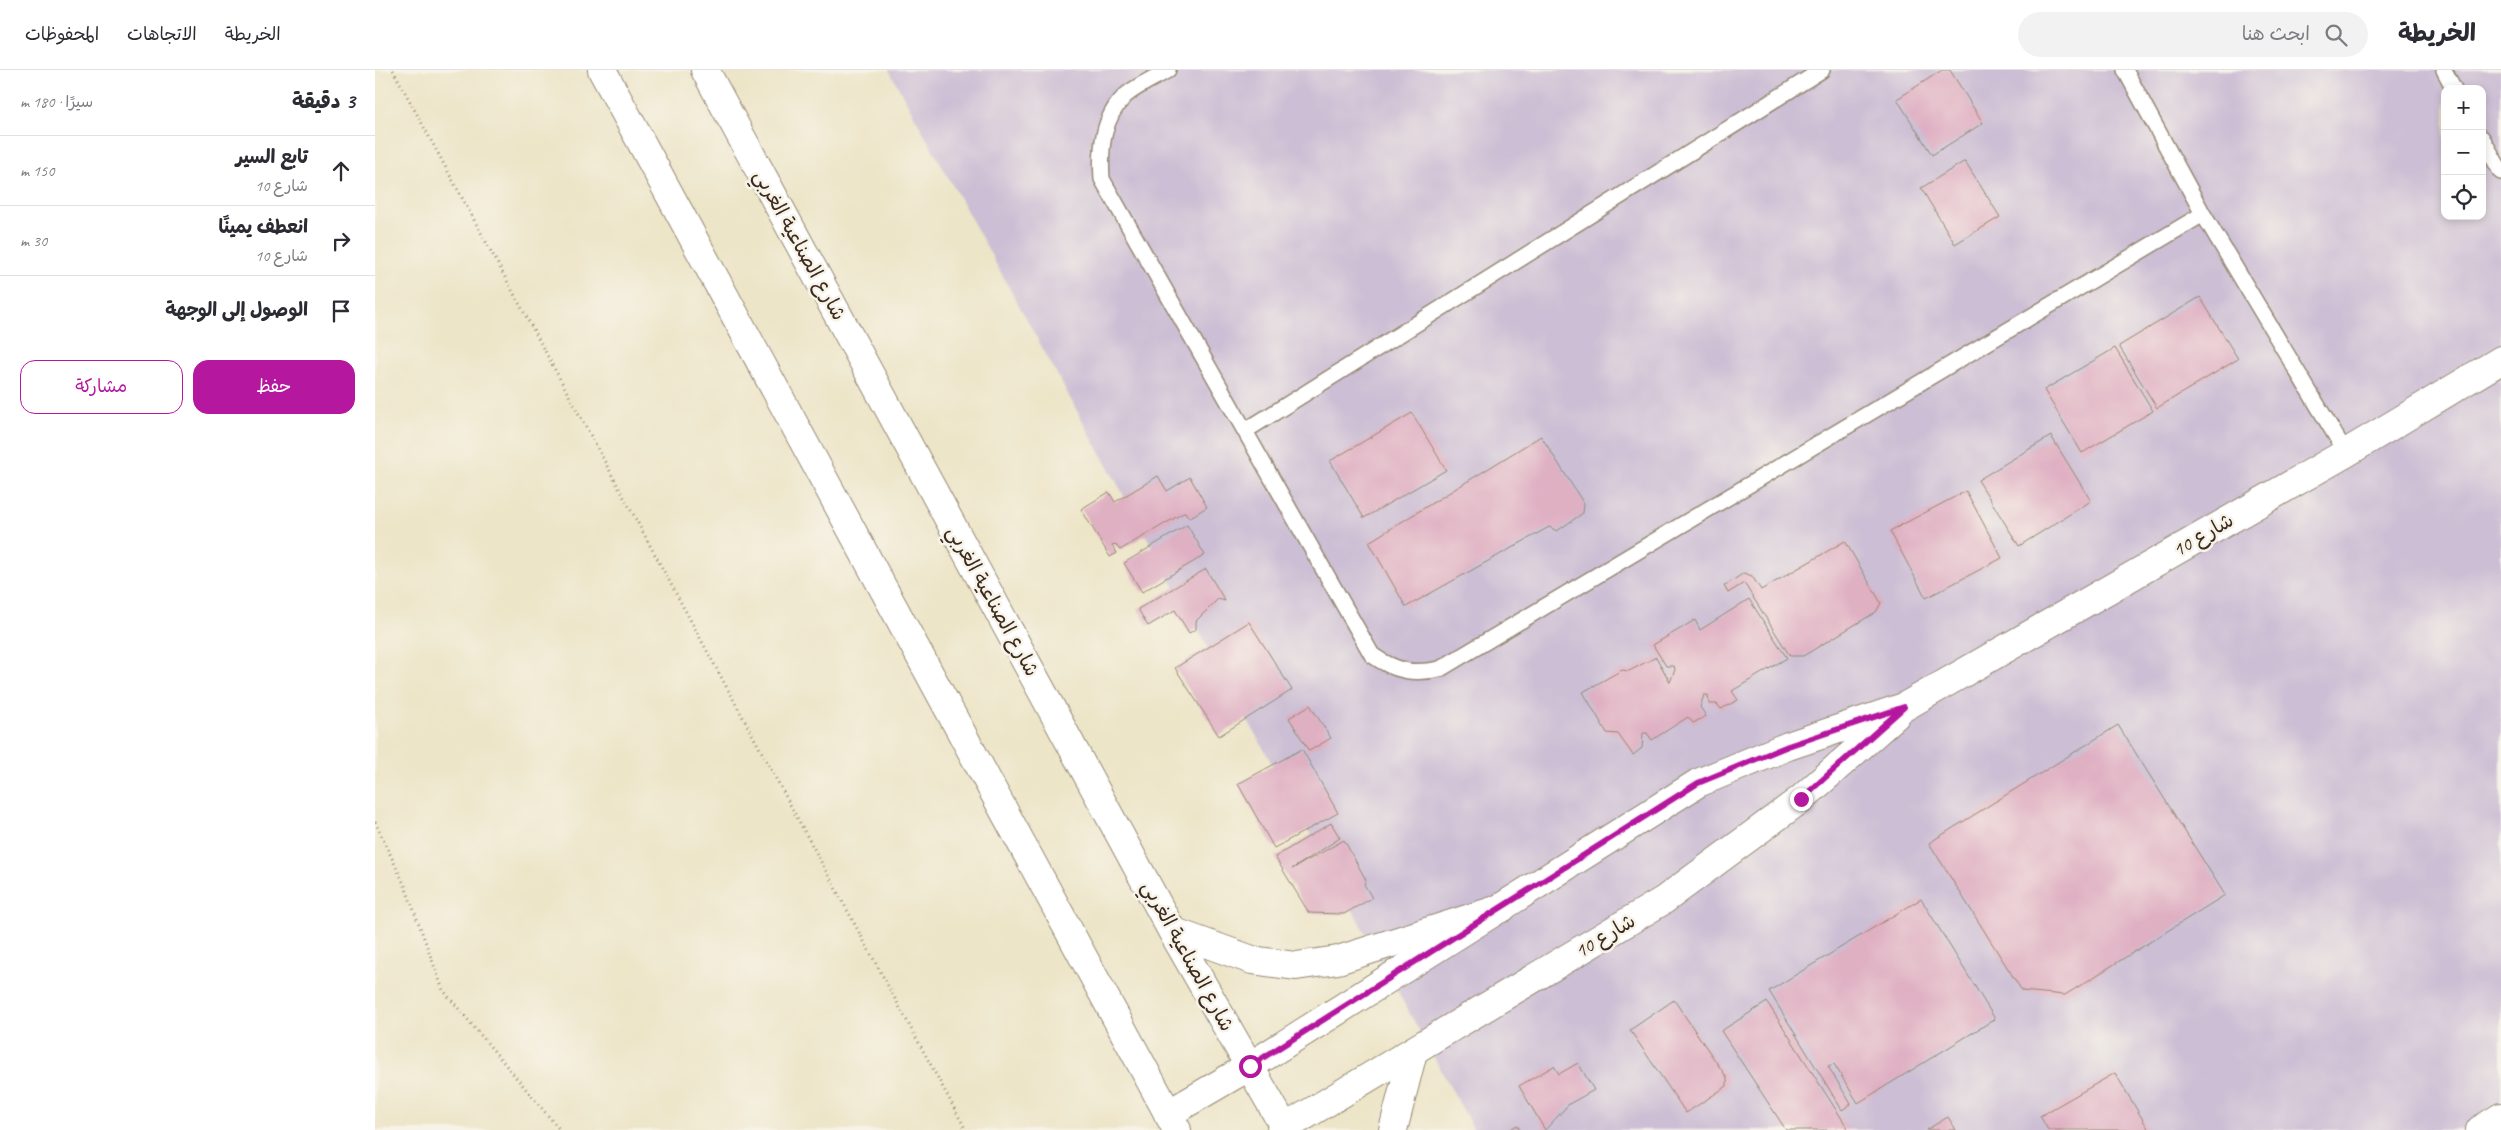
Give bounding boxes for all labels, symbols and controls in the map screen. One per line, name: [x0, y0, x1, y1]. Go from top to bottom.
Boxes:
search box: [2018, 12, 2368, 57]
text: الخريطة: [2398, 18, 2476, 48]
icon: search: [2322, 21, 2350, 49]
text: ابحث هنا: [2242, 22, 2310, 46]
text: المحفوظات: [25, 23, 99, 45]
text: الاتجاهات: [127, 23, 197, 45]
text: الخريطة: [225, 23, 281, 45]
map controls: [2441, 85, 2486, 220]
button: +: [2441, 85, 2486, 130]
text: 3 دقيقة: [292, 88, 355, 114]
text: سيرًا · 180 m: [20, 92, 93, 112]
button: −: [2441, 130, 2486, 175]
text: تابع السير: [236, 145, 308, 169]
icon: ahead: [327, 157, 355, 185]
text: 150 m: [20, 161, 54, 181]
street label: شارع الصناعية الغربي: [744, 165, 852, 327]
button: locate: [2441, 175, 2486, 220]
text: شارع 10: [255, 176, 308, 196]
text: انعطف يمينًا: [219, 215, 308, 239]
icon: right: [327, 227, 355, 255]
text: 30 m: [20, 231, 47, 251]
text: شارع 10: [255, 246, 308, 266]
icon: arrive: [327, 297, 355, 325]
text: الوصول إلى الوجهة: [165, 298, 308, 322]
button: مشاركة: [20, 360, 183, 414]
button: حفظ: [193, 360, 355, 414]
street label: شارع 10: [2168, 508, 2238, 563]
street label: شارع الصناعية الغربي: [937, 521, 1045, 683]
route end: [1790, 788, 1813, 811]
street label: شارع الصناعية الغربي: [1132, 876, 1240, 1038]
street label: شارع 10: [1570, 908, 1640, 965]
route start: [1239, 1055, 1262, 1078]

